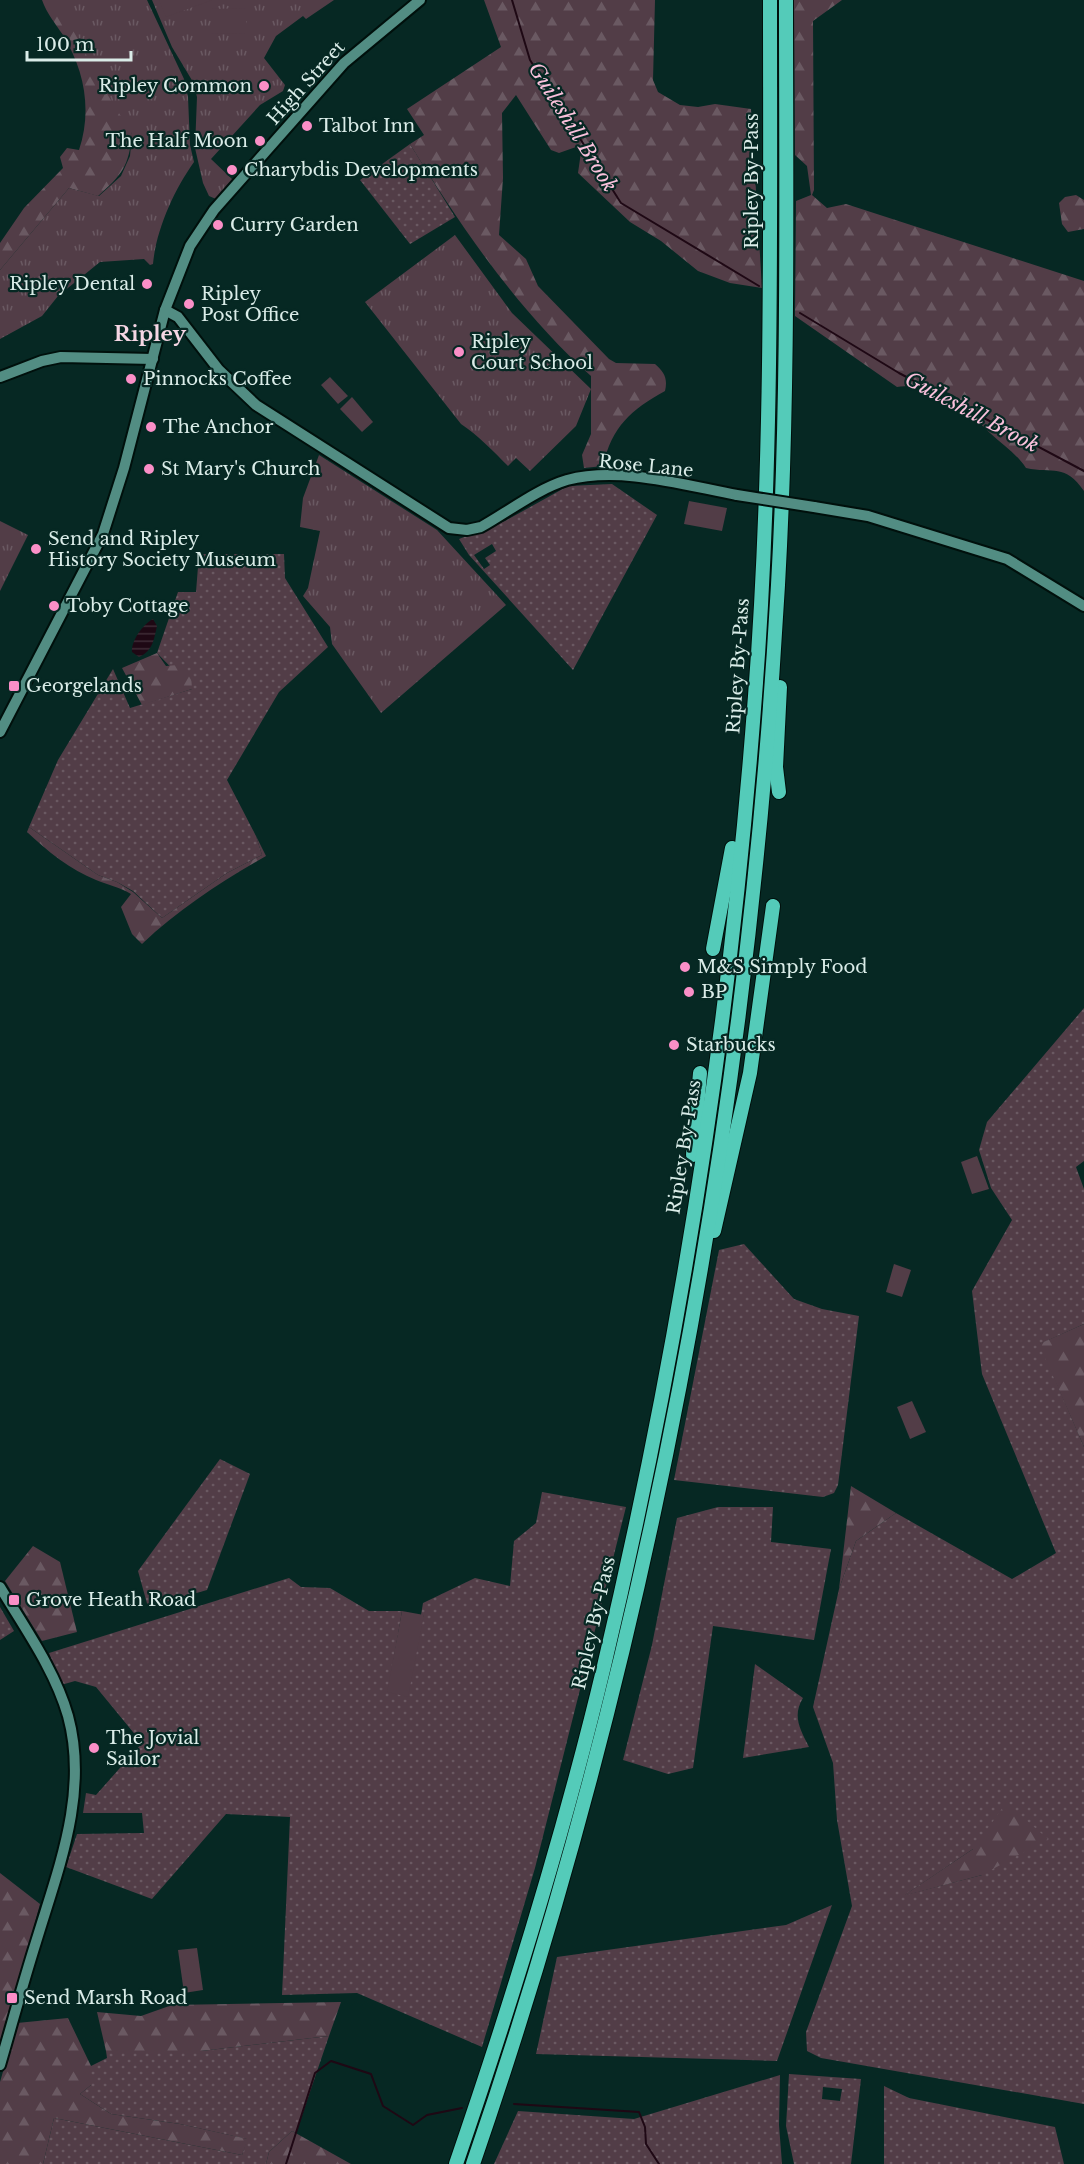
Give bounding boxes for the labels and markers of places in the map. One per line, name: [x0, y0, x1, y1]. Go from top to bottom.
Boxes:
place label: Ripley Common: [98, 75, 252, 97]
marker: Ripley Common: [257, 79, 271, 93]
place label: Talbot Inn: [319, 115, 415, 137]
marker: Talbot Inn: [300, 119, 314, 133]
place label: The Half Moon: [106, 130, 248, 152]
marker: The Half Moon: [253, 134, 267, 148]
place label: Charybdis Developments: [244, 159, 478, 181]
marker: Charybdis Developments: [225, 163, 239, 177]
place label: Curry Garden: [230, 214, 359, 236]
marker: Curry Garden: [211, 218, 225, 232]
place label: Ripley Dental: [9, 273, 135, 295]
marker: Ripley Dental: [140, 277, 154, 291]
place label: Ripley Post Office: [201, 283, 299, 326]
marker: Ripley Post Office: [182, 297, 196, 311]
place label: Ripley Court School: [471, 331, 593, 374]
marker: Ripley Court School: [452, 345, 466, 359]
place label: Pinnocks Coffee: [143, 368, 292, 390]
marker: Pinnocks Coffee: [124, 372, 138, 386]
place label: The Anchor: [163, 416, 274, 438]
marker: The Anchor: [144, 420, 158, 434]
place label: St Mary's Church: [161, 458, 320, 480]
marker: St Mary's Church: [142, 462, 156, 476]
place label: Send and Ripley History Society Museum: [48, 528, 276, 571]
marker: Send and Ripley History Society Museum: [29, 542, 43, 556]
place label: Toby Cottage: [66, 595, 189, 617]
marker: Toby Cottage: [47, 599, 61, 613]
place label: Georgelands: [26, 675, 142, 697]
marker: Georgelands: [7, 679, 21, 693]
place label: M&S Simply Food: [697, 956, 867, 978]
marker: M&S Simply Food: [678, 960, 692, 974]
place label: BP: [701, 981, 727, 1003]
marker: BP: [682, 985, 696, 999]
place label: Starbucks: [686, 1034, 776, 1056]
marker: Starbucks: [667, 1038, 681, 1052]
place label: Grove Heath Road: [26, 1589, 196, 1611]
marker: Grove Heath Road: [7, 1593, 21, 1607]
place label: The Jovial Sailor: [106, 1727, 199, 1770]
marker: The Jovial Sailor: [87, 1741, 101, 1755]
place label: Send Marsh Road: [24, 1987, 187, 2009]
marker: Send Marsh Road: [5, 1991, 19, 2005]

